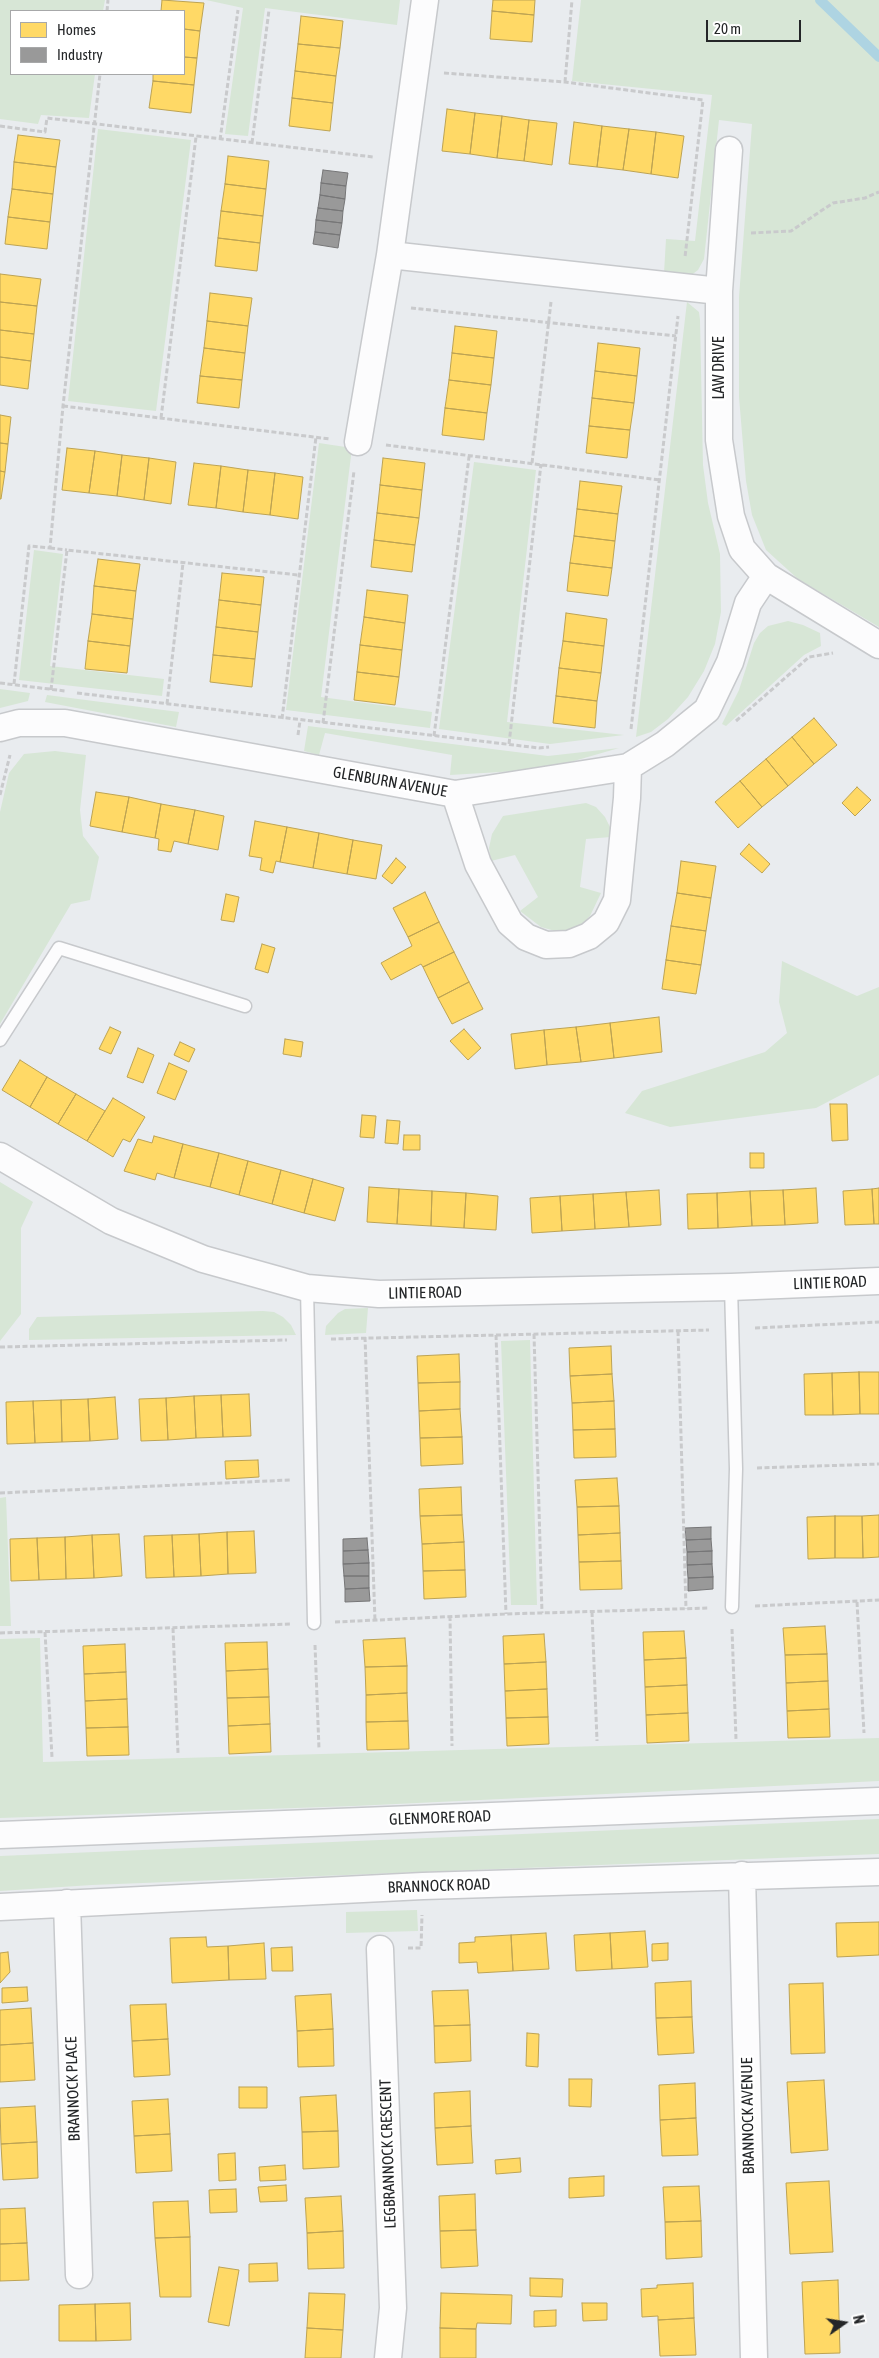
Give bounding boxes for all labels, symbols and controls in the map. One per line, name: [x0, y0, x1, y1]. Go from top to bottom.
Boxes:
legend: [10, 10, 185, 75]
scale bar: [709, 10, 804, 42]
text: 20 m: [714, 20, 741, 37]
text: Homes: [57, 21, 96, 38]
text: Industry: [57, 46, 103, 63]
street label: LAW DRIVE: [709, 336, 729, 400]
street label: GLENBURN AVENUE: [331, 763, 449, 801]
street label: LINTIE ROAD: [793, 1272, 867, 1294]
street label: LINTIE ROAD: [388, 1283, 462, 1303]
street label: GLENMORE ROAD: [389, 1807, 491, 1829]
street label: BRANNOCK ROAD: [387, 1875, 491, 1897]
street label: BRANNOCK PLACE: [62, 2036, 84, 2142]
street label: BRANNOCK AVENUE: [737, 2057, 759, 2175]
street label: LEGBRANNOCK CRESCENT: [376, 2079, 400, 2229]
north arrow: [819, 2298, 869, 2348]
text: N: [850, 2314, 867, 2325]

